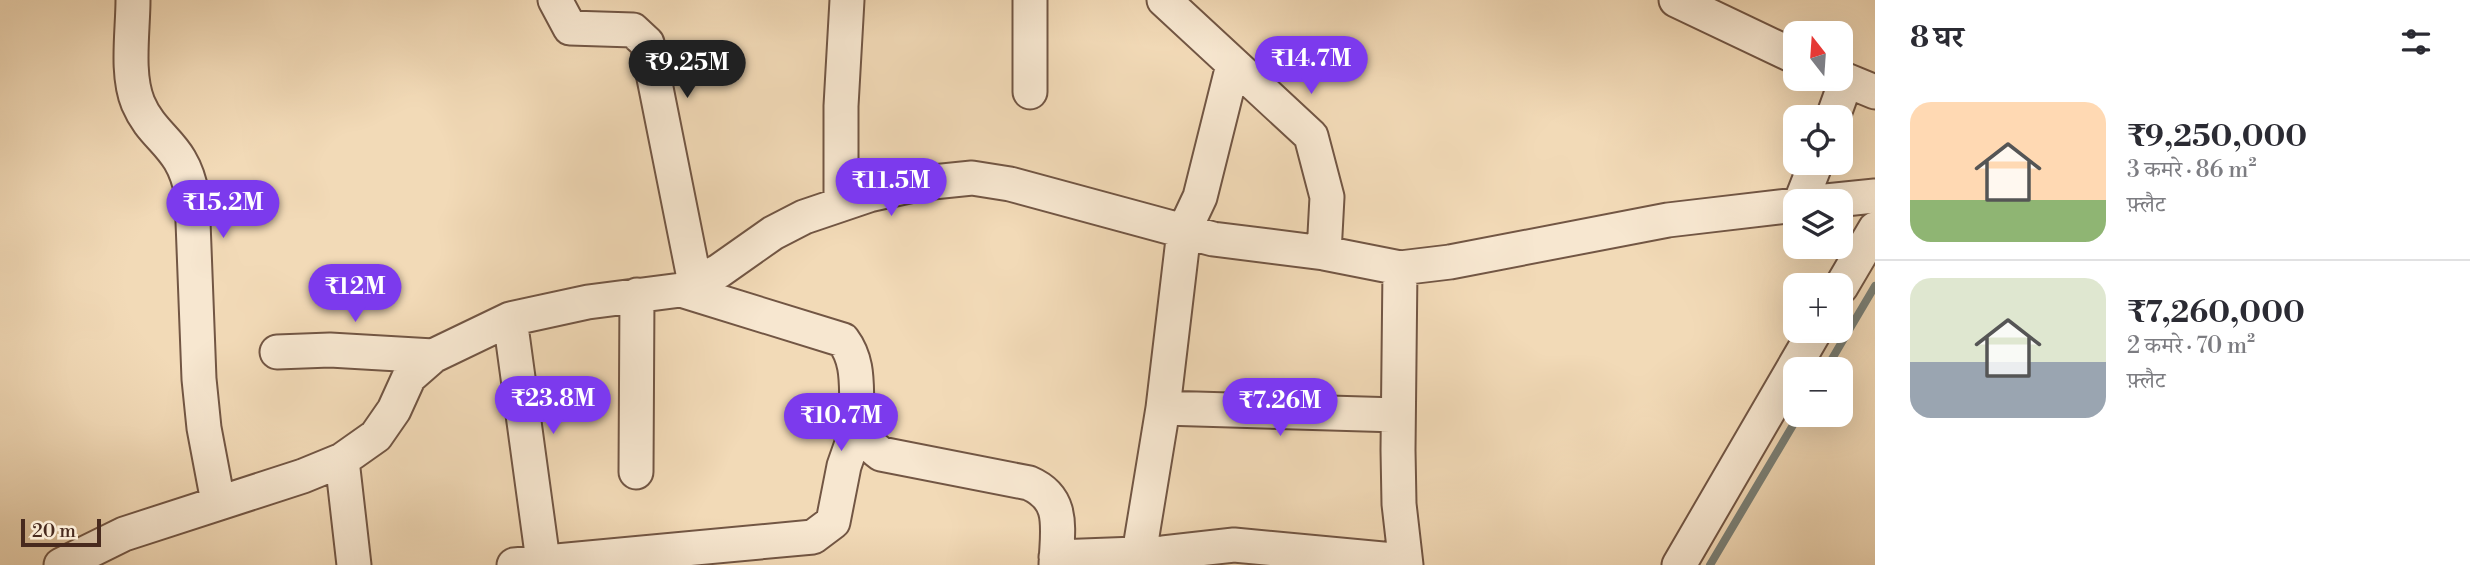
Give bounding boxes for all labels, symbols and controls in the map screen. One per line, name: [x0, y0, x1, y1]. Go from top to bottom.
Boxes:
text: 8 घर: [1910, 19, 1964, 57]
north arrow: [1783, 21, 1853, 91]
map controls: [1783, 21, 1853, 427]
icon: filters: [2397, 23, 2435, 61]
pin: ₹14.7M: [1254, 36, 1368, 96]
pin: ₹9.25M: [630, 41, 744, 100]
text: ₹14.7M: [1271, 45, 1351, 73]
text: ₹9.25M: [645, 49, 729, 77]
button: locate: [1783, 105, 1853, 175]
text: ₹9,250,000: [2127, 118, 2307, 156]
icon: home: [1966, 130, 2050, 214]
text: 3 कमरे · 86 m²: [2127, 156, 2256, 184]
pin: ₹11.5M: [834, 158, 948, 218]
text: ₹11.5M: [852, 167, 930, 195]
pin: ₹15.2M: [166, 180, 280, 240]
text: ₹15.2M: [182, 189, 264, 217]
button: layers: [1783, 189, 1853, 259]
text: फ़्लैट: [2127, 191, 2165, 219]
pin: ₹12M: [314, 264, 396, 324]
text: ₹12M: [324, 273, 386, 301]
button: +: [1783, 273, 1853, 343]
text: ₹7,260,000: [2127, 294, 2305, 332]
icon: home: [1966, 306, 2050, 390]
text: 2 कमरे · 70 m²: [2127, 332, 2255, 360]
button: −: [1783, 357, 1853, 427]
text: फ़्लैट: [2127, 367, 2165, 395]
pin: ₹23.8M: [496, 376, 610, 436]
pin: ₹7.26M: [1223, 378, 1337, 438]
text: ₹23.8M: [511, 385, 595, 413]
text: ₹7.26M: [1239, 387, 1321, 415]
pin: ₹10.7M: [784, 393, 898, 453]
text: ₹10.7M: [800, 402, 882, 430]
scale bar: [21, 516, 102, 548]
text: 20 m: [32, 519, 76, 543]

